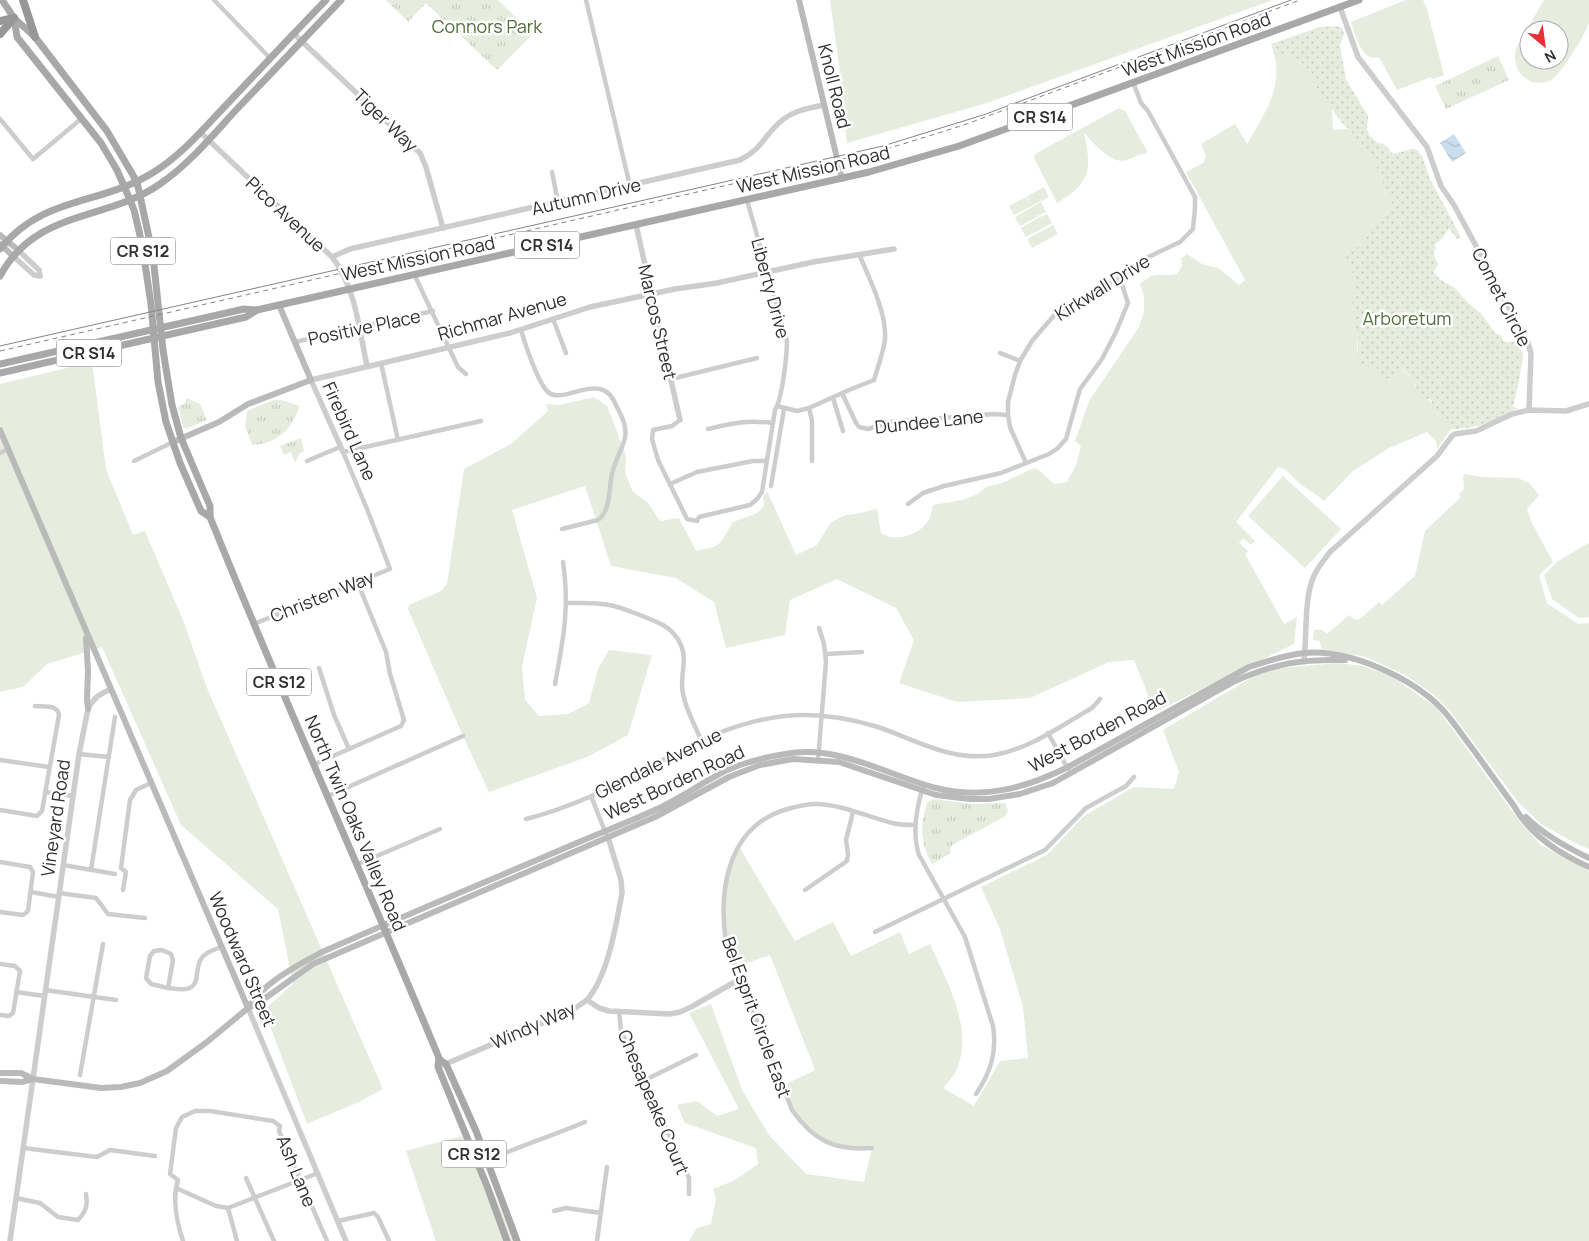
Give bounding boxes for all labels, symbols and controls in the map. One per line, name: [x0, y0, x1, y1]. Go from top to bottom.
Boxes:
street label: West Mission Road: [1118, 6, 1274, 82]
park label: Connors Park: [432, 14, 543, 38]
north arrow: [1519, 20, 1569, 70]
street label: Knoll Road: [813, 41, 857, 131]
text: N: [1542, 46, 1560, 68]
street label: Tiger Way: [348, 83, 424, 157]
road number: CR S14: [1008, 104, 1072, 130]
street label: West Mission Road: [734, 140, 892, 198]
street label: Pico Avenue: [241, 171, 331, 257]
street label: Autumn Drive: [529, 172, 643, 220]
street label: West Mission Road: [339, 230, 497, 286]
road number: CR S14: [514, 232, 580, 258]
street label: Liberty Drive: [746, 235, 796, 341]
road number: CR S12: [110, 238, 176, 264]
street label: Comet Circle: [1467, 243, 1537, 351]
street label: Kirkwall Drive: [1050, 248, 1154, 326]
street label: Marcos Street: [633, 262, 683, 382]
street label: Richmar Avenue: [435, 286, 569, 346]
street label: Positive Place: [305, 303, 423, 351]
park label: Arboretum: [1362, 306, 1452, 330]
road number: CR S14: [56, 339, 122, 366]
street label: Firebird Lane: [318, 378, 382, 484]
street label: Dundee Lane: [874, 403, 984, 439]
street label: Christen Way: [266, 564, 378, 628]
road number: CR S12: [246, 669, 312, 696]
street label: West Borden Road: [1024, 685, 1170, 777]
street label: North Twin Oaks Valley Road: [300, 711, 412, 935]
street label: Glendale Avenue: [591, 722, 725, 804]
street label: West Borden Road: [600, 739, 748, 825]
street label: Vineyard Road: [35, 758, 75, 878]
street label: Woodward Street: [204, 888, 282, 1030]
street label: Bel Esprit Circle East: [717, 933, 797, 1101]
street label: Windy Way: [487, 996, 579, 1054]
street label: Chesapeake Court: [613, 1026, 695, 1178]
street label: Ash Lane: [272, 1132, 322, 1210]
road number: CR S12: [442, 1140, 506, 1168]

